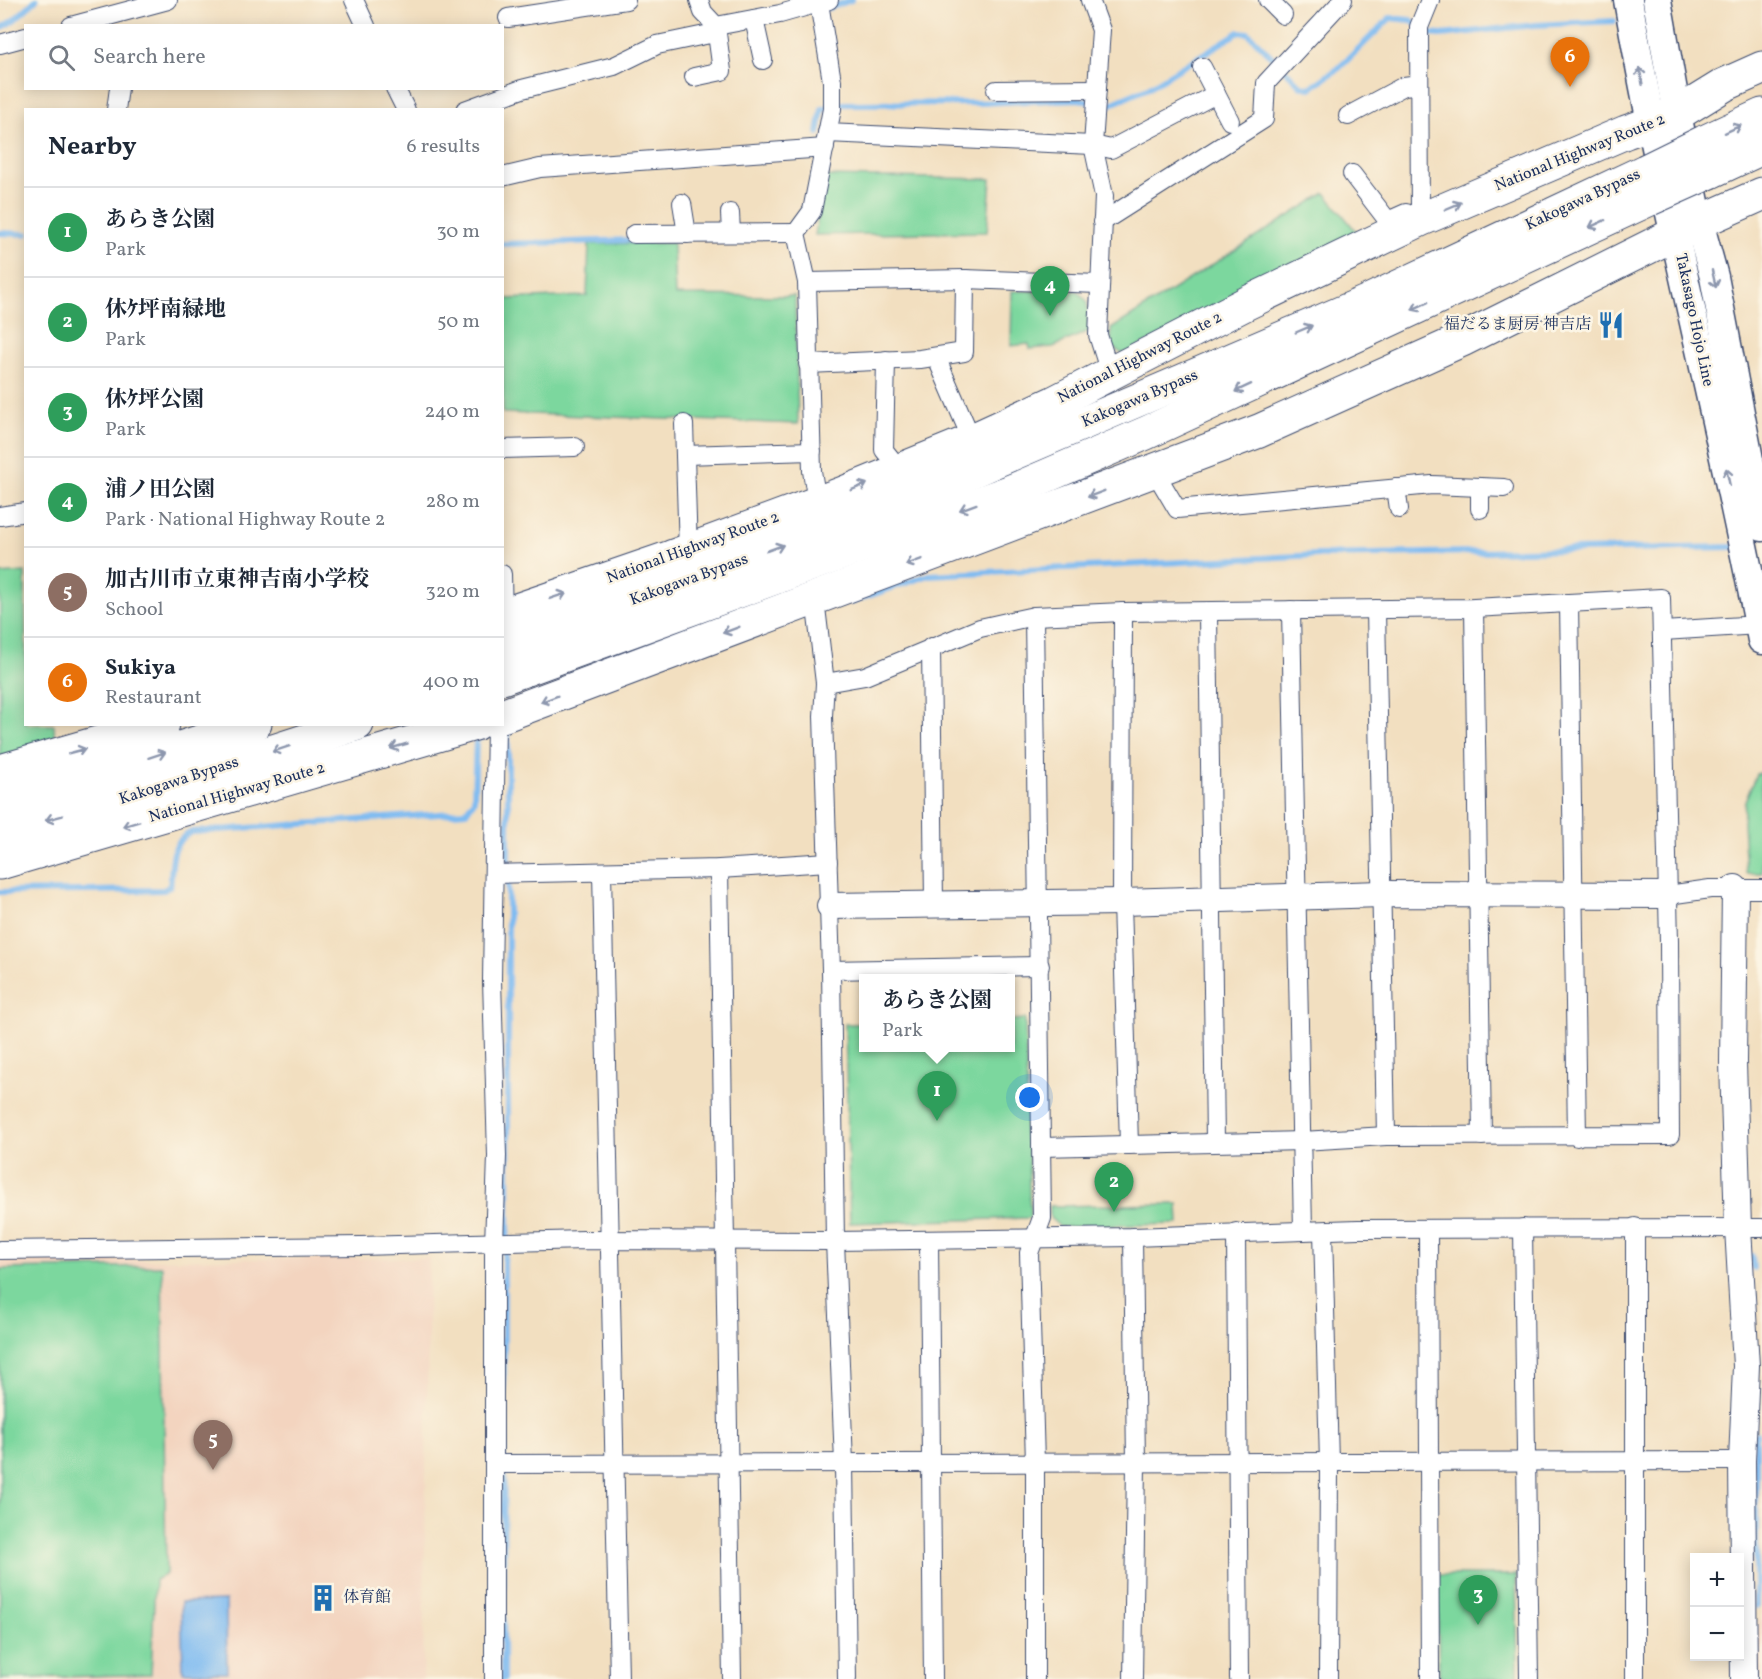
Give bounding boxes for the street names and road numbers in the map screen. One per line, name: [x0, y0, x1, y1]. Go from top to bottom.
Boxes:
street label: National Highway Route 2: [1491, 109, 1669, 197]
street label: Kakogawa Bypass: [1522, 164, 1644, 236]
street label: Takasago Hojo Line: [1669, 251, 1719, 389]
street label: National Highway Route 2: [1054, 307, 1226, 409]
street label: Kakogawa Bypass: [1078, 364, 1202, 433]
street label: National Highway Route 2: [604, 506, 782, 590]
street label: Kakogawa Bypass: [627, 548, 751, 612]
street label: Kakogawa Bypass: [116, 751, 242, 811]
street label: National Highway Route 2: [146, 757, 328, 829]

